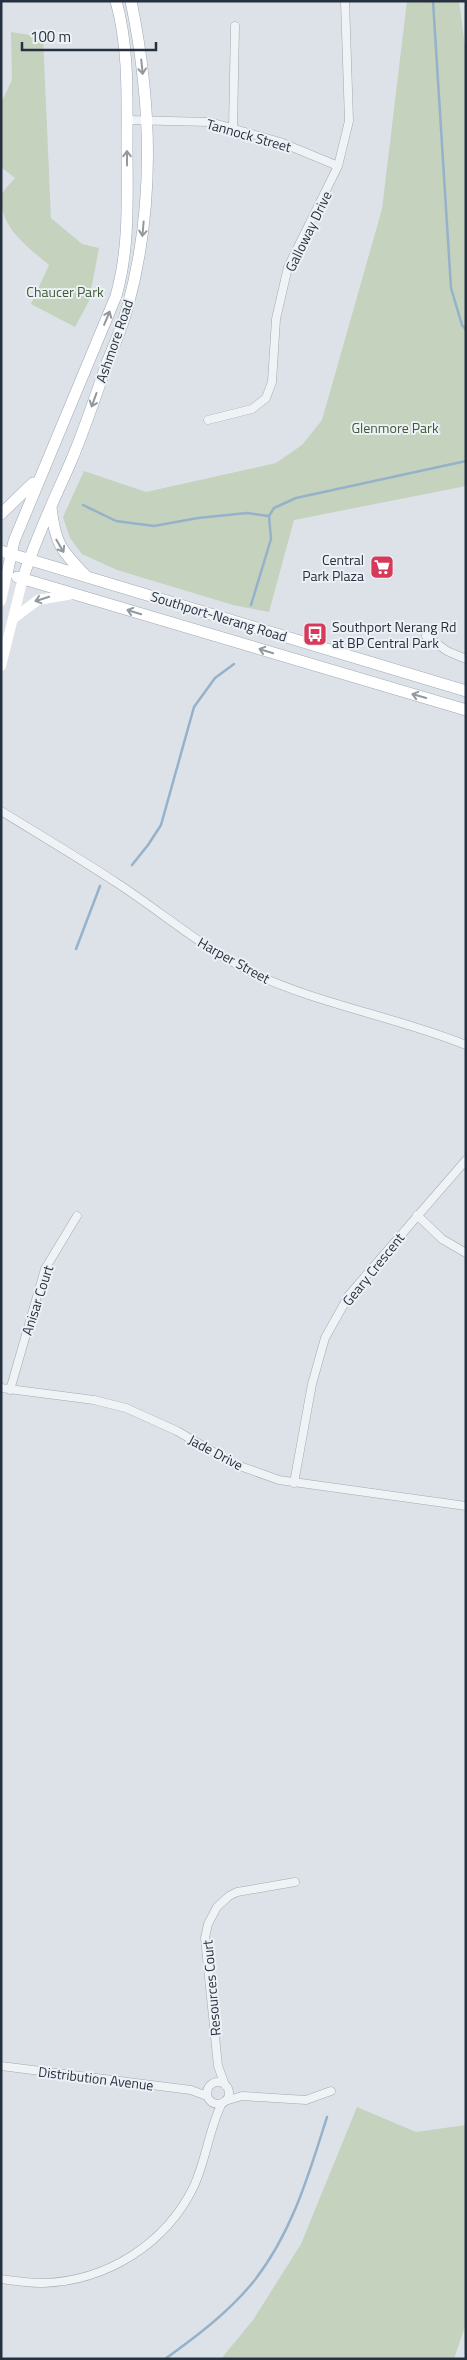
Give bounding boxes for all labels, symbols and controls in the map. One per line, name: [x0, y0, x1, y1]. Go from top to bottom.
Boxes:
scale bar: [22, 20, 156, 52]
text: 100 m: [30, 25, 71, 48]
one-way arrow: [137, 58, 147, 74]
street label: Tannock Street: [204, 113, 294, 157]
one-way arrow: [122, 151, 132, 167]
street label: Galloway Drive: [279, 187, 337, 275]
one-way arrow: [138, 220, 148, 236]
park label: Chaucer Park: [26, 281, 104, 302]
street label: Ashmore Road: [90, 297, 138, 385]
one-way arrow: [102, 311, 112, 326]
one-way arrow: [89, 392, 98, 407]
park label: Glenmore Park: [351, 417, 439, 438]
one-way arrow: [56, 538, 66, 552]
place label: Central Park Plaza: [302, 549, 364, 586]
supermarket icon: Central Park Plaza: [369, 554, 395, 580]
street label: Southport-Nerang Road: [148, 585, 290, 647]
one-way arrow: [34, 595, 50, 605]
one-way arrow: [126, 606, 142, 616]
place label: Southport Nerang Rd at BP Central Park: [332, 616, 456, 653]
bus stop icon: Southport Nerang Rd at BP Central Park: [302, 621, 328, 647]
one-way arrow: [258, 646, 274, 656]
one-way arrow: [411, 691, 427, 701]
street label: Harper Street: [194, 931, 274, 989]
street label: Geary Crescent: [337, 1228, 409, 1310]
street label: Anisar Court: [16, 1262, 58, 1338]
street label: Jade Drive: [185, 1429, 247, 1475]
street label: Resources Court: [196, 1939, 226, 2037]
street label: Distribution Avenue: [37, 2061, 155, 2095]

